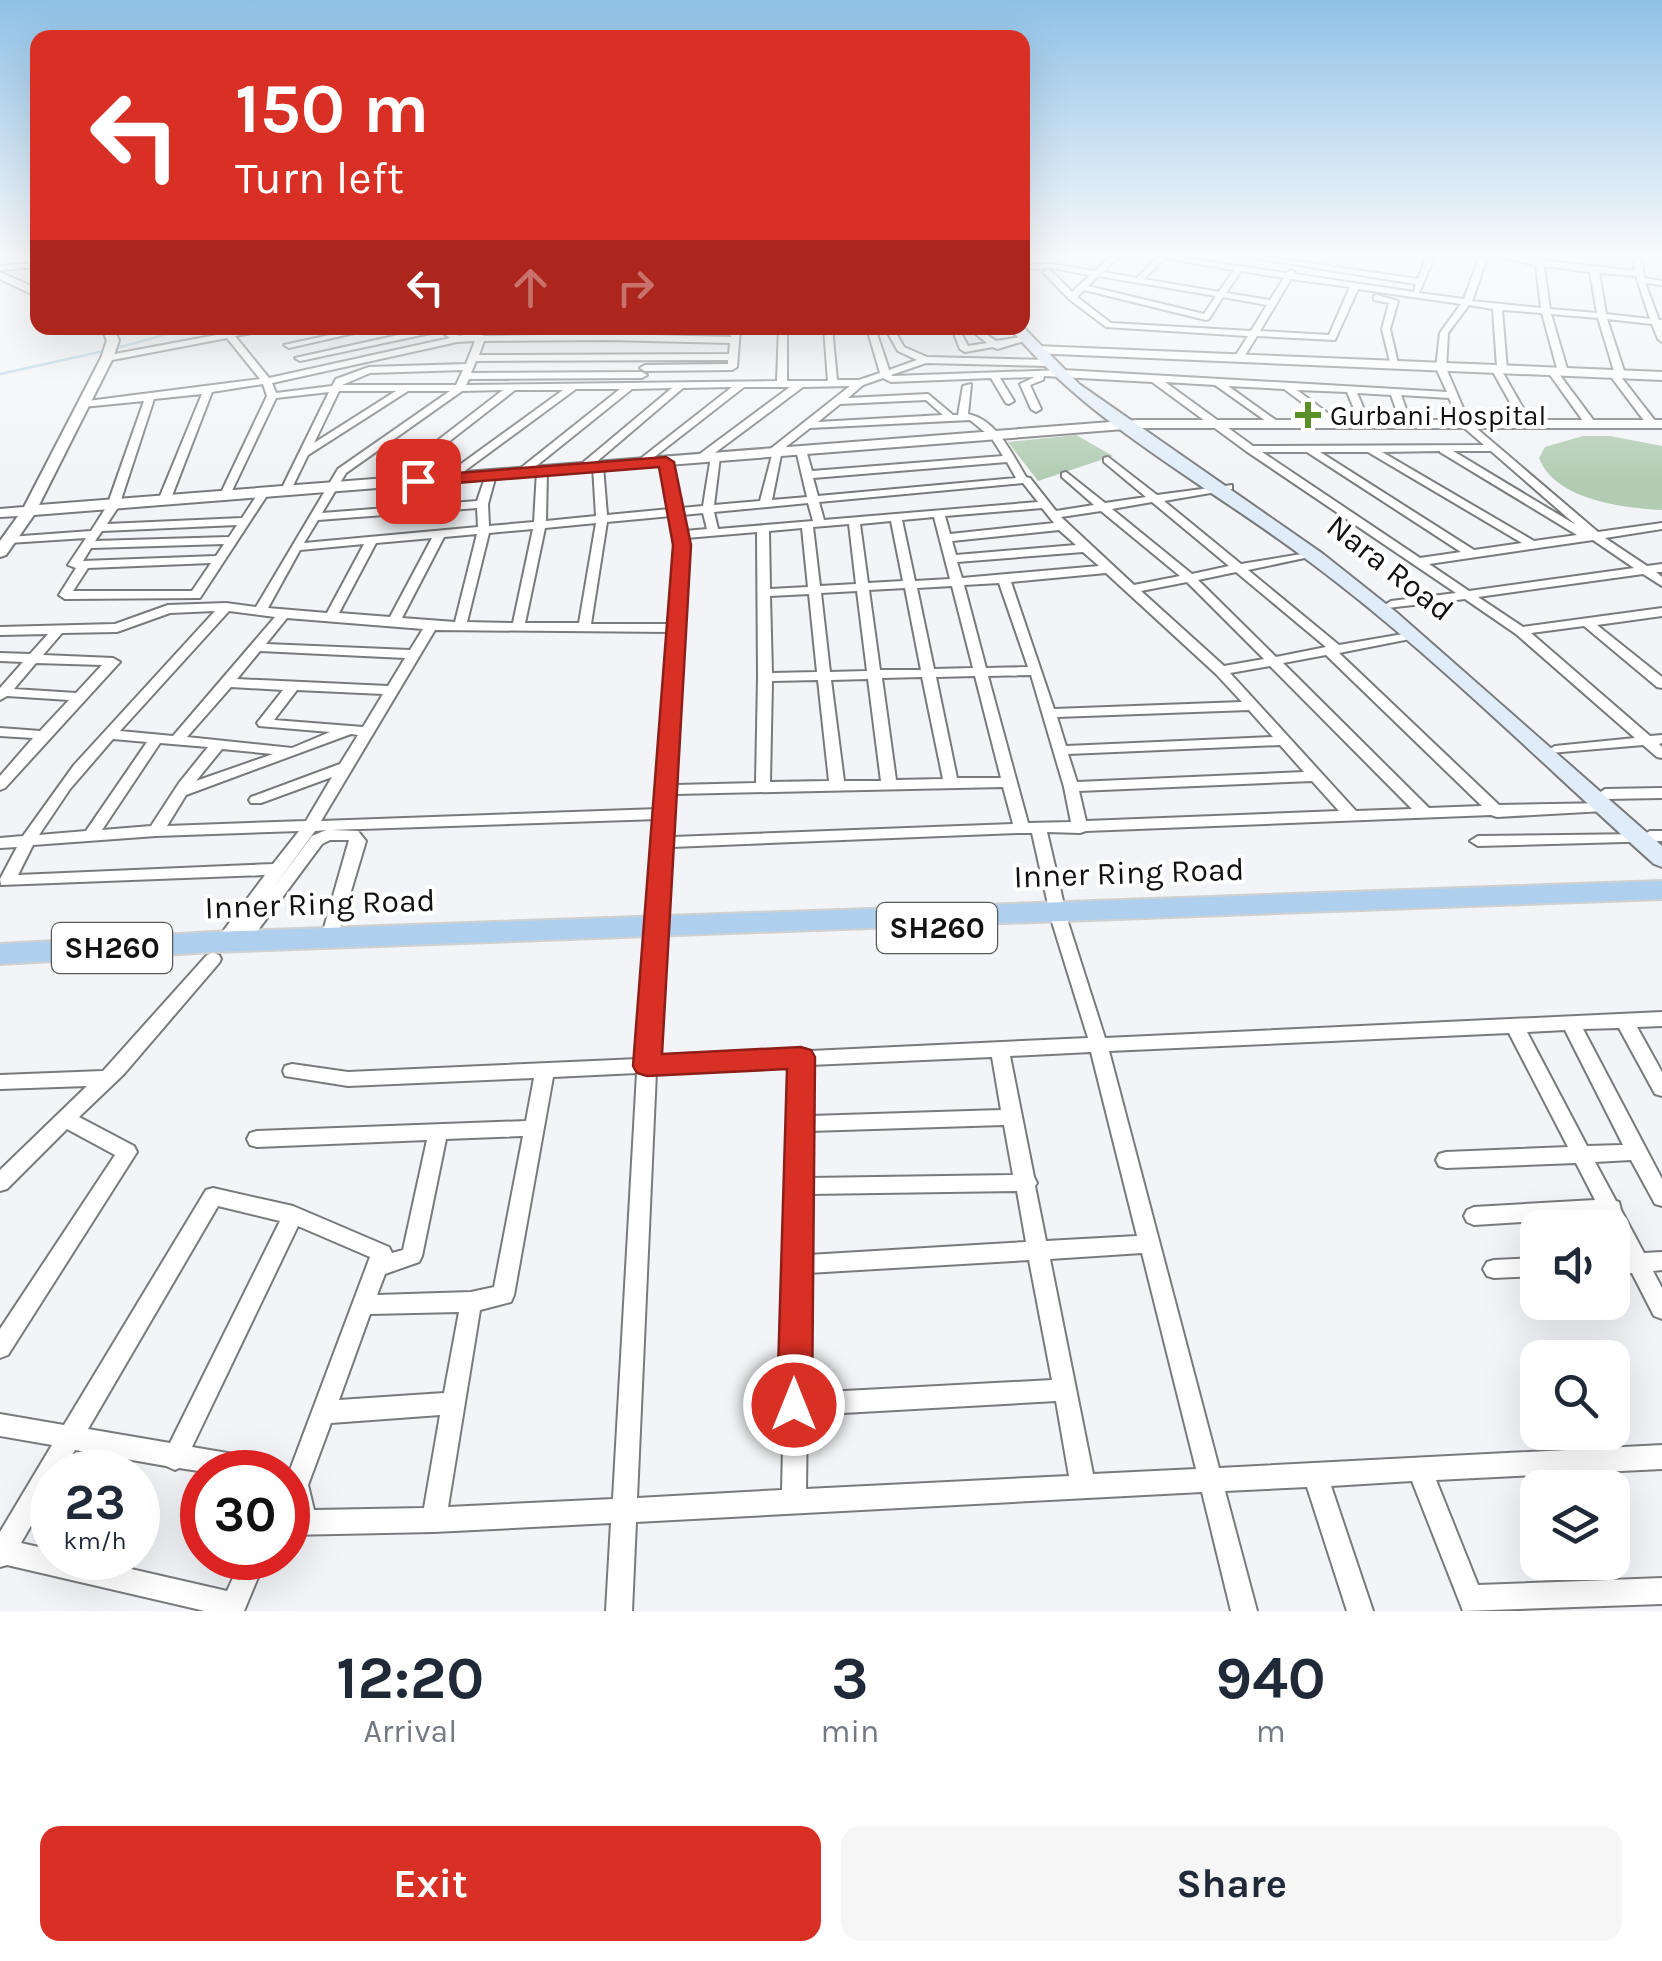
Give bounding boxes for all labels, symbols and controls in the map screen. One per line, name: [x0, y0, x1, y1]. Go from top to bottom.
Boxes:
text: 150 m: [235, 68, 429, 150]
icon: left: [70, 70, 200, 200]
text: Turn left: [235, 152, 404, 204]
icon: left: [398, 260, 453, 315]
icon: ahead: [503, 260, 558, 315]
icon: right: [608, 260, 663, 315]
place label: Gurbani Hospital: [1330, 399, 1546, 432]
marker: Gurbani Hospital: [1295, 402, 1321, 428]
pin: [376, 439, 461, 524]
icon: arrive: [391, 454, 446, 509]
street label: Nara Road: [1320, 507, 1460, 629]
street label: Inner Ring Road: [1013, 850, 1245, 896]
street label: Inner Ring Road: [204, 881, 436, 927]
road number: SH260: [877, 903, 997, 953]
road number: SH260: [52, 923, 172, 973]
map controls: [1520, 1210, 1630, 1580]
button: sound: [1520, 1210, 1630, 1320]
button: search: [1520, 1340, 1630, 1450]
position arrow: [742, 1353, 846, 1457]
speed limit sign: 30: [180, 1450, 310, 1580]
button: layers: [1520, 1470, 1630, 1580]
text: 23: [64, 1473, 126, 1532]
text: km/h: [63, 1526, 127, 1555]
text: 12:20: [336, 1643, 484, 1713]
text: 3: [831, 1643, 869, 1713]
text: 940: [1216, 1643, 1326, 1713]
text: Arrival: [363, 1713, 457, 1750]
text: min: [821, 1713, 879, 1750]
text: m: [1256, 1713, 1286, 1750]
button: Exit: [40, 1826, 821, 1941]
button: Share: [841, 1826, 1622, 1941]

